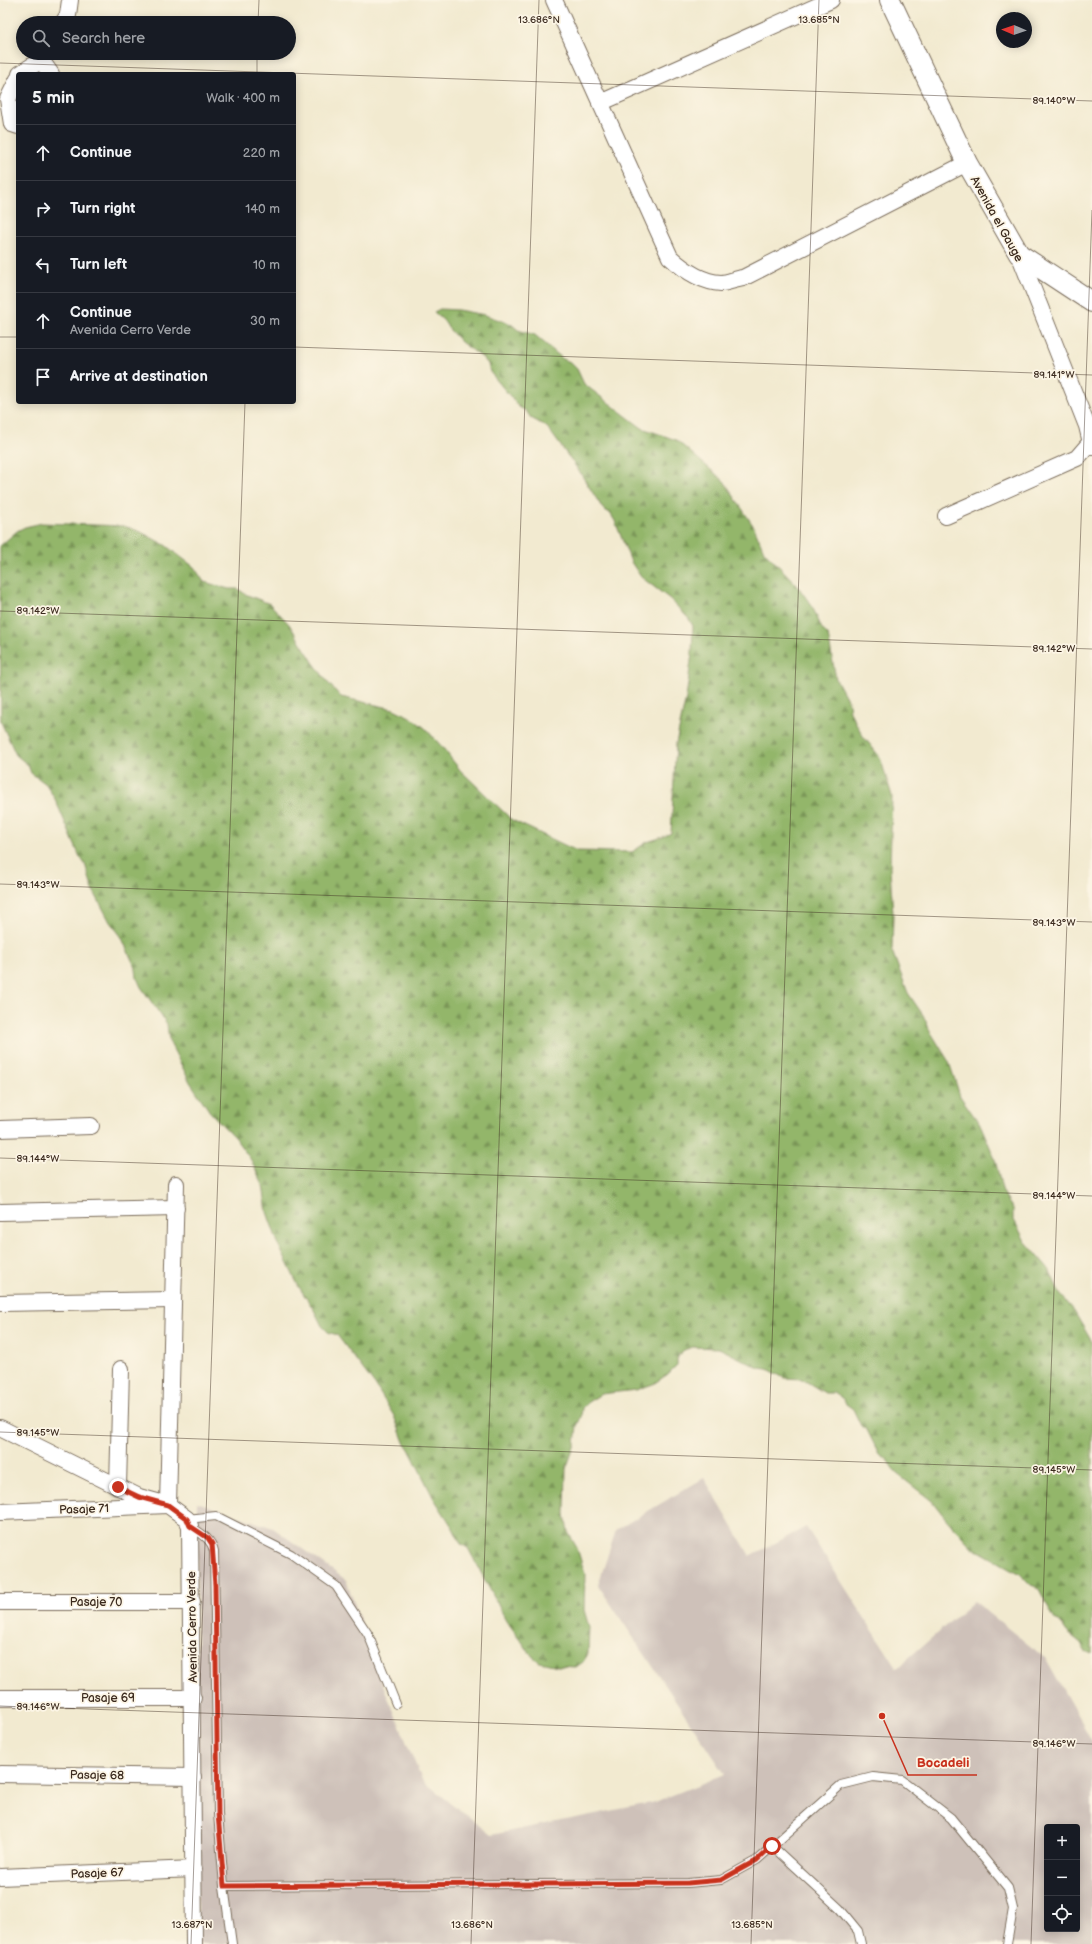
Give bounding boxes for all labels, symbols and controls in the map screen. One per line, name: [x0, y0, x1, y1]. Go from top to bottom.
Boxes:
north arrow: [996, 12, 1032, 48]
text: 13.686°N: [518, 14, 560, 26]
text: 13.685°N: [798, 14, 840, 26]
search box: [16, 16, 296, 60]
icon: search: [30, 27, 52, 49]
text: Search here: [62, 29, 145, 48]
text: 5 min: [32, 88, 75, 108]
text: Walk · 400 m: [206, 90, 280, 106]
text: 89.140°W: [1032, 95, 1076, 107]
icon: ahead: [32, 142, 54, 164]
text: Continue: [70, 143, 132, 162]
text: 220 m: [243, 145, 280, 161]
street label: Avenida el Gauge: [967, 174, 1026, 265]
icon: right: [32, 198, 54, 220]
text: Turn right: [70, 199, 135, 218]
text: 140 m: [245, 201, 280, 217]
icon: left: [32, 254, 54, 276]
text: Turn left: [70, 255, 127, 274]
text: 10 m: [253, 257, 280, 273]
text: Continue: [70, 303, 132, 322]
icon: ahead: [32, 310, 54, 332]
text: 30 m: [250, 313, 280, 329]
text: Avenida Cerro Verde: [70, 322, 191, 338]
icon: arrive: [32, 366, 54, 388]
text: Arrive at destination: [70, 367, 208, 386]
text: 89.141°W: [1033, 369, 1075, 381]
text: 89.142°W: [17, 605, 59, 617]
text: 89.142°W: [1033, 643, 1075, 655]
text: 89.143°W: [16, 879, 60, 891]
text: 89.143°W: [1032, 917, 1076, 929]
text: 89.144°W: [17, 1153, 59, 1165]
text: 89.144°W: [1033, 1190, 1075, 1202]
text: 89.145°W: [17, 1427, 59, 1439]
text: 89.145°W: [1033, 1464, 1075, 1476]
route end: [109, 1478, 127, 1496]
street label: Pasaje 71: [59, 1501, 109, 1518]
street label: Avenida Cerro Verde: [184, 1571, 201, 1683]
street label: Pasaje 70: [70, 1595, 122, 1610]
street label: Pasaje 69: [81, 1691, 135, 1706]
text: 89.146°W: [16, 1701, 60, 1713]
text: 89.146°W: [1032, 1738, 1076, 1750]
callout: Bocadeli: [908, 1750, 977, 1775]
text: Bocadeli: [917, 1755, 969, 1771]
street label: Pasaje 68: [70, 1768, 124, 1783]
map controls: [1044, 1824, 1080, 1932]
button: +: [1044, 1824, 1080, 1860]
route start: [763, 1837, 781, 1855]
button: −: [1044, 1860, 1080, 1896]
street label: Pasaje 67: [70, 1865, 124, 1882]
button: locate: [1044, 1896, 1080, 1932]
text: 13.687°N: [172, 1919, 212, 1931]
text: 13.686°N: [451, 1919, 493, 1931]
text: 13.685°N: [731, 1919, 773, 1931]

